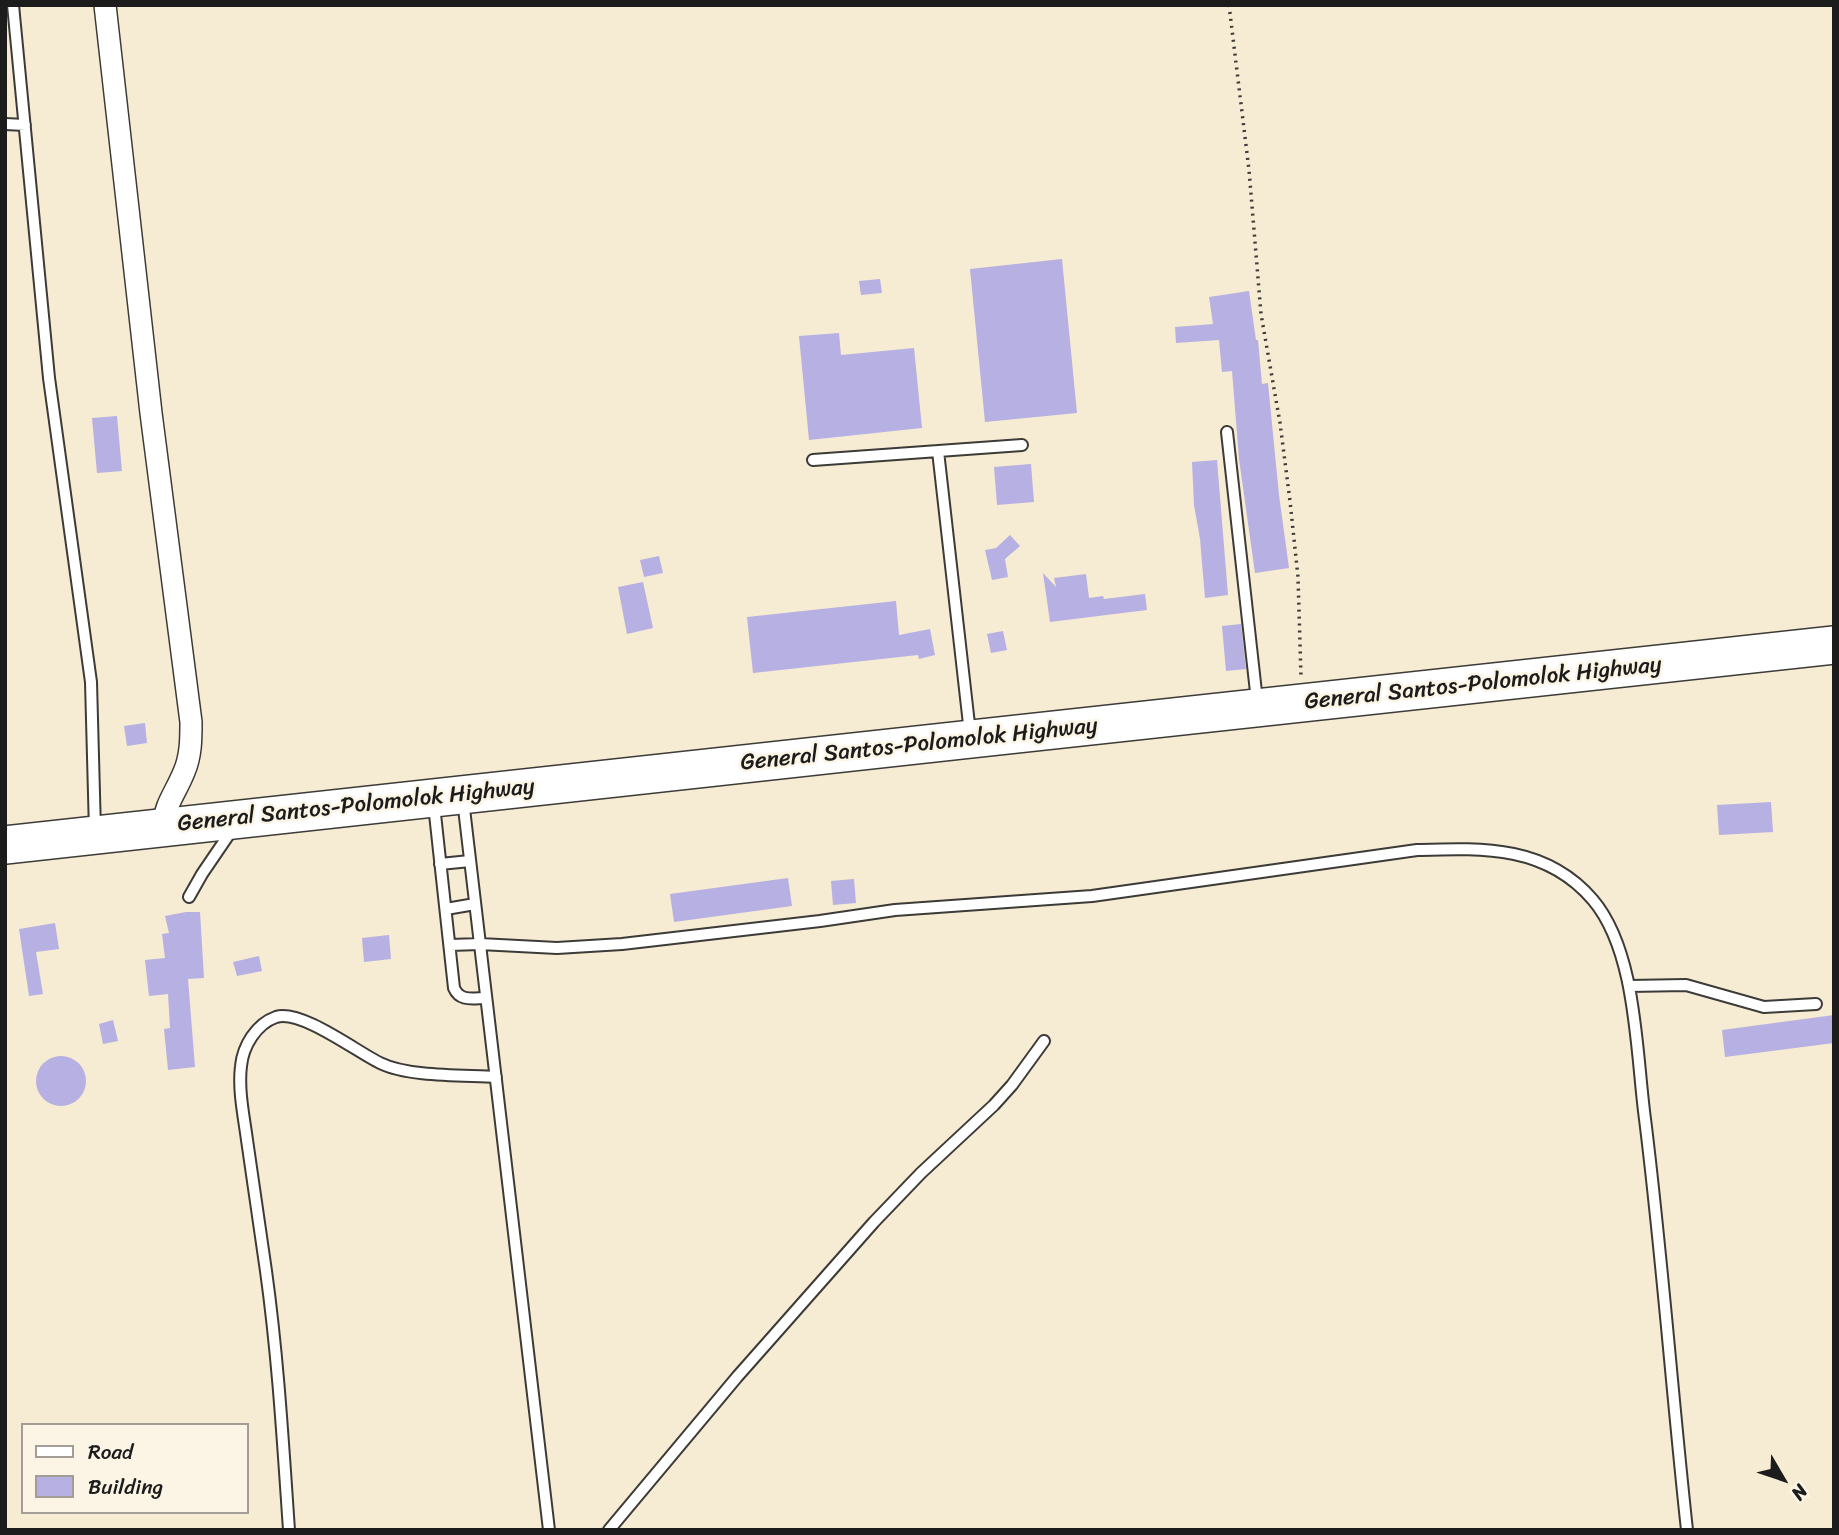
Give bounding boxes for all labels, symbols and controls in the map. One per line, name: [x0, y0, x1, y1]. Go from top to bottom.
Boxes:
street label: General Santos-Polomolok Highway: [1303, 652, 1663, 716]
street label: General Santos-Polomolok Highway: [739, 713, 1099, 777]
street label: General Santos-Polomolok Highway: [176, 774, 536, 838]
legend: [21, 1423, 248, 1514]
text: Road: [88, 1433, 133, 1471]
north arrow: [1748, 1444, 1818, 1514]
text: Building: [88, 1468, 163, 1506]
text: N: [1783, 1477, 1817, 1508]

